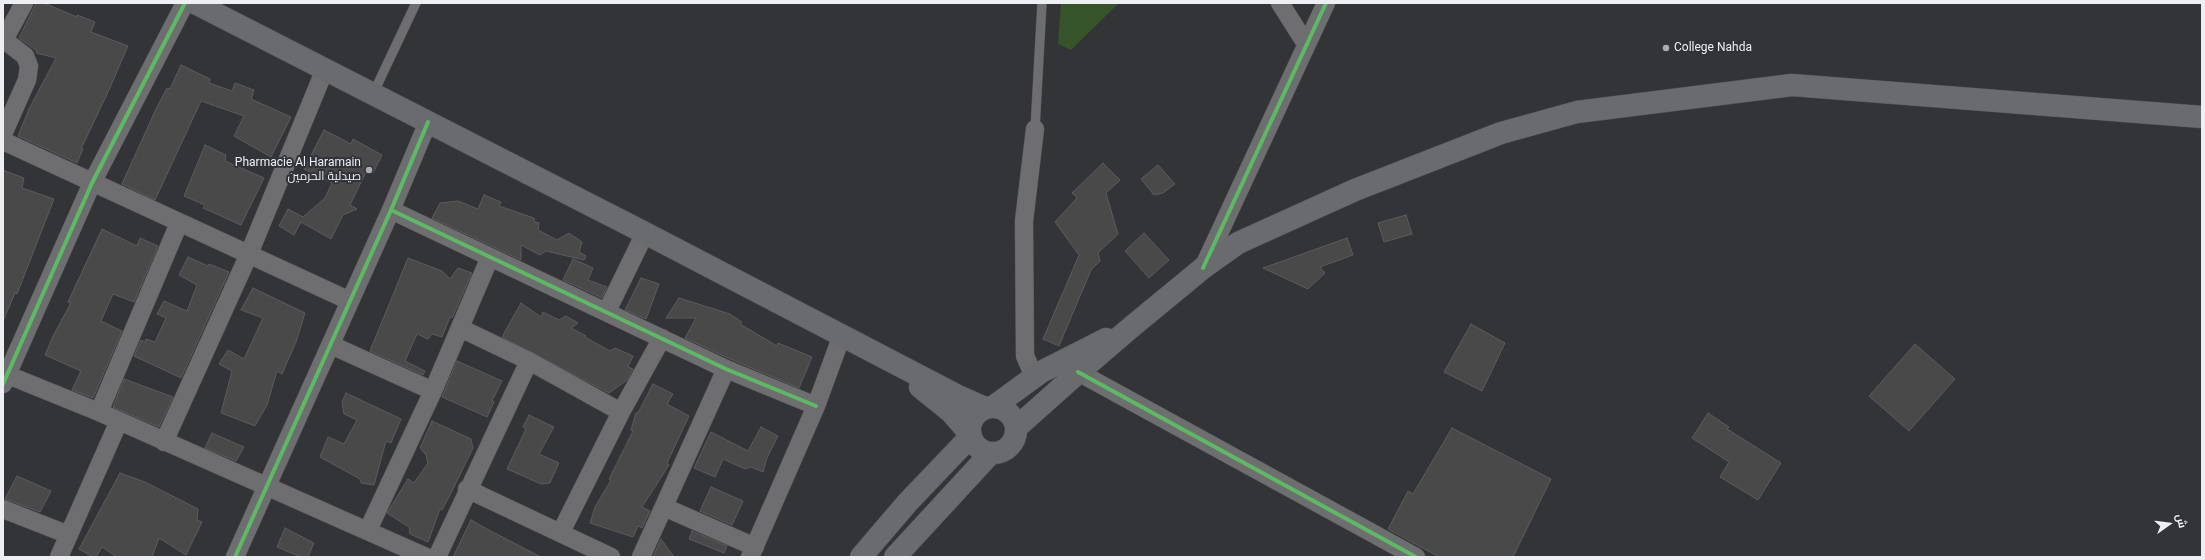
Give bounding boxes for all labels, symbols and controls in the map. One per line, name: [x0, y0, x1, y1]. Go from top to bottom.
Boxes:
place label: College Nahda: [1674, 41, 1752, 55]
marker: College Nahda: [1661, 43, 1671, 53]
place label: Pharmacie Al Haramain صيدلية الحرمين: [235, 156, 361, 184]
marker: Pharmacie Al Haramain صيدلية الحرمين: [364, 165, 374, 175]
north arrow: [2149, 504, 2189, 544]
text: ش: [2173, 513, 2189, 529]

